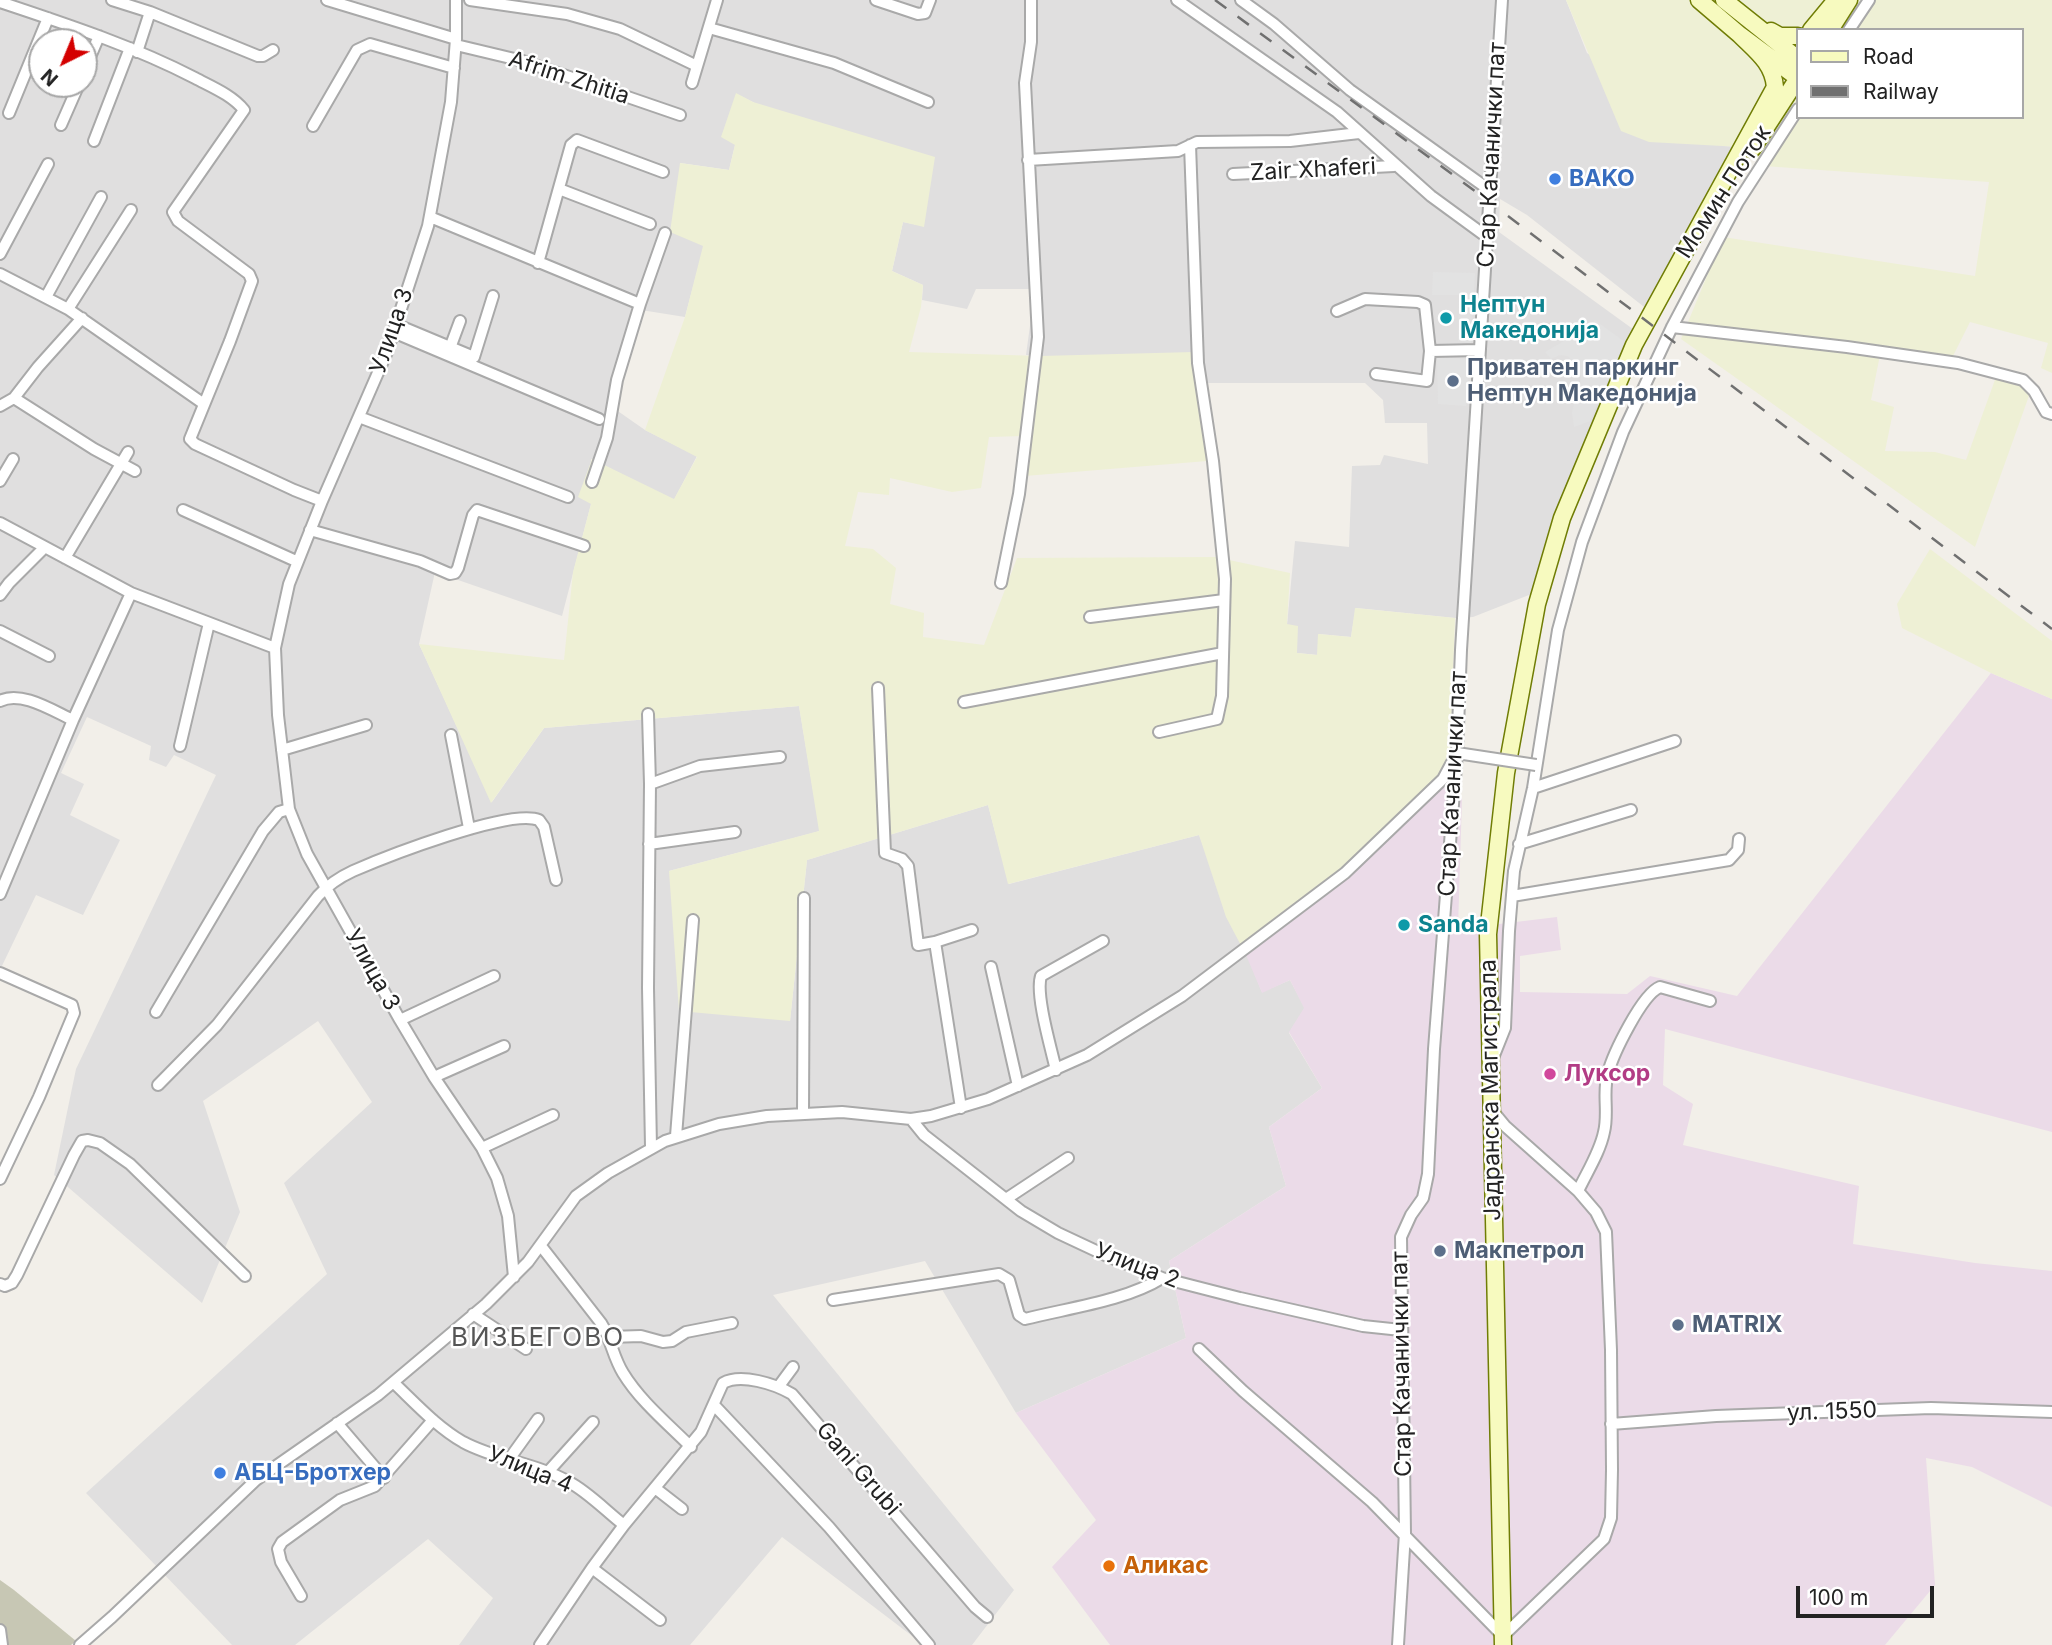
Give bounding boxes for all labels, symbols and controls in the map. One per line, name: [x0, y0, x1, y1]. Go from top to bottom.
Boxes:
north arrow: [28, 28, 98, 98]
legend: [1797, 28, 2024, 119]
street label: Стар Качанички пат: [1472, 42, 1512, 268]
text: Road: [1863, 44, 1914, 69]
street label: Afrim Zhitia: [505, 46, 633, 110]
text: N: [37, 64, 63, 91]
text: Railway: [1863, 79, 1939, 104]
street label: Момин Поток: [1671, 120, 1777, 264]
street label: Zair Xhaferi: [1249, 153, 1377, 187]
place label: BAKO: [1569, 165, 1635, 193]
marker: BAKO: [1547, 171, 1563, 187]
street label: Улица 3: [365, 285, 419, 377]
place label: Нептун Македонија: [1460, 291, 1599, 345]
marker: Нептун Македонија: [1438, 310, 1454, 326]
place label: Приватен паркинг Нептун Македонија: [1467, 354, 1697, 408]
marker: Приватен паркинг Нептун Македонија: [1445, 373, 1461, 389]
street label: Стар Качанички пат: [1433, 671, 1473, 897]
place label: Sanda: [1418, 911, 1489, 939]
marker: Sanda: [1396, 917, 1412, 933]
street label: Улица 3: [338, 925, 406, 1015]
street label: Јадранска Магистрала: [1475, 959, 1507, 1221]
place label: Луксор: [1564, 1060, 1650, 1088]
marker: Луксор: [1542, 1066, 1558, 1082]
street label: Улица 2: [1091, 1237, 1183, 1295]
place label: Макпетрол: [1454, 1237, 1584, 1265]
marker: Макпетрол: [1432, 1243, 1448, 1259]
street label: Стар Качанички пат: [1386, 1251, 1418, 1477]
place label: MATRIX: [1692, 1311, 1782, 1339]
marker: MATRIX: [1670, 1317, 1686, 1333]
district label: ВИЗБЕГОВО: [452, 1322, 624, 1354]
street label: ул. 1550: [1787, 1397, 1877, 1427]
street label: Gani Grubi: [810, 1417, 906, 1521]
street label: Улица 4: [483, 1440, 577, 1500]
place label: АБЦ-Бротхер: [234, 1459, 391, 1487]
marker: АБЦ-Бротхер: [212, 1465, 228, 1481]
place label: Аликас: [1123, 1552, 1209, 1580]
marker: Аликас: [1101, 1558, 1117, 1574]
scale bar: [1800, 1572, 1938, 1616]
text: 100 m: [1809, 1585, 1868, 1610]

